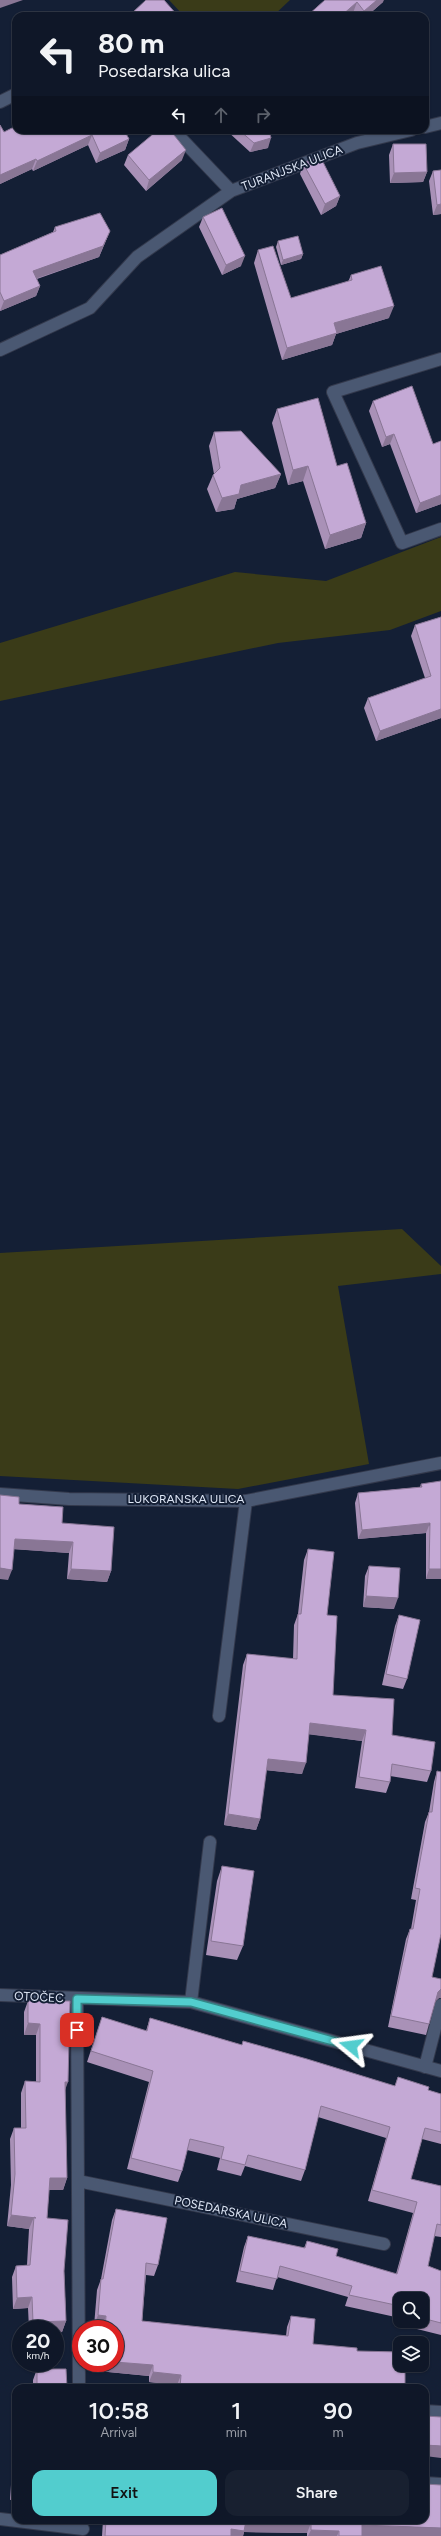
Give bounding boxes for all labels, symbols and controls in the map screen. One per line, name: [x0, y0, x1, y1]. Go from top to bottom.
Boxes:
text: 80 m: [98, 26, 164, 60]
icon: left: [32, 28, 84, 80]
text: Posedarska ulica: [98, 60, 230, 82]
icon: left: [168, 104, 190, 126]
icon: ahead: [210, 104, 232, 126]
icon: right: [252, 104, 274, 126]
street label: TURANJSKA ULICA: [240, 142, 344, 194]
street label: LUKORANSKA ULICA: [128, 1492, 244, 1506]
street label: OTOČEC: [14, 1989, 64, 2005]
pin: [60, 2013, 94, 2047]
icon: arrive: [66, 2019, 88, 2041]
position arrow: [330, 2025, 372, 2067]
street label: POSEDARSKA ULICA: [173, 2193, 289, 2231]
map controls: [393, 2292, 429, 2372]
button: search: [393, 2292, 429, 2328]
speed limit sign: 30: [72, 2320, 124, 2372]
text: 20: [26, 2329, 50, 2353]
button: layers: [393, 2336, 429, 2372]
text: km/h: [27, 2349, 49, 2362]
text: 10:58: [88, 2396, 149, 2425]
text: 1: [231, 2396, 241, 2425]
text: 90: [323, 2396, 353, 2425]
text: Arrival: [100, 2425, 137, 2440]
text: min: [226, 2425, 247, 2440]
text: m: [332, 2425, 344, 2440]
button: Exit: [32, 2470, 217, 2516]
button: Share: [225, 2470, 409, 2516]

